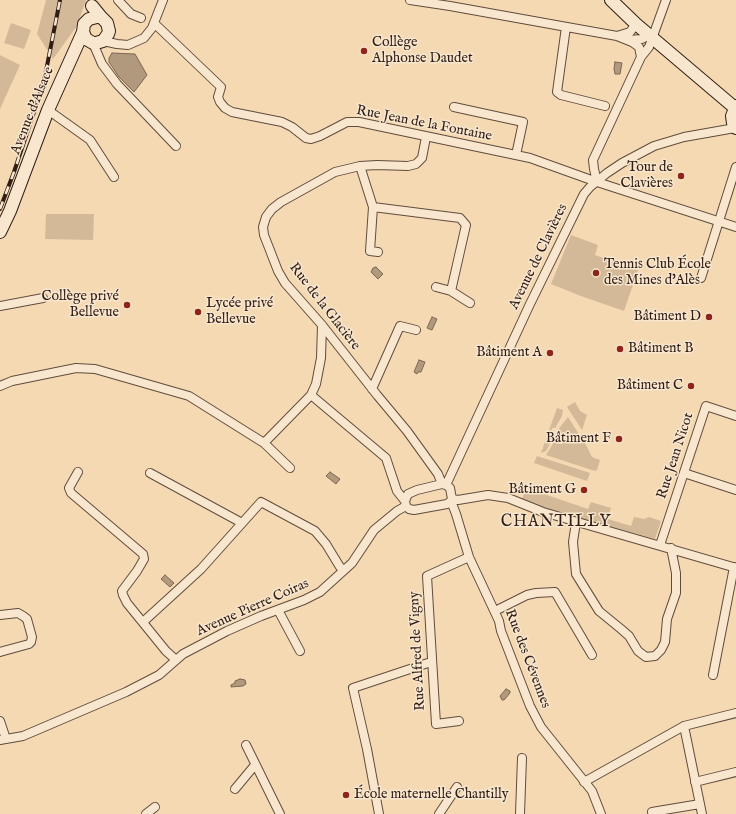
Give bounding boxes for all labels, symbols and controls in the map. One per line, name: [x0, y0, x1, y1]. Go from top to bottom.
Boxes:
place label: Collège Alphonse Daudet: [372, 35, 473, 68]
marker: Collège Alphonse Daudet: [359, 46, 369, 56]
street label: Avenue d'Alsace: [8, 65, 58, 157]
street label: Rue Jean de la Fontaine: [355, 103, 493, 145]
place label: Tour de Clavières: [620, 160, 673, 192]
marker: Tour de Clavières: [676, 171, 686, 181]
street label: Avenue de Clavières: [506, 201, 572, 313]
place label: Tennis Club École des Mines d'Alès: [604, 257, 711, 290]
street label: Rue de la Glacière: [285, 260, 363, 354]
marker: Tennis Club École des Mines d'Alès: [591, 268, 601, 278]
place label: Collège privé Bellevue: [41, 289, 119, 322]
place label: Lycée privé Bellevue: [206, 296, 273, 328]
marker: Collège privé Bellevue: [122, 300, 132, 310]
marker: Lycée privé Bellevue: [193, 307, 203, 317]
place label: Bâtiment D: [633, 309, 701, 325]
marker: Bâtiment D: [704, 312, 714, 322]
place label: Bâtiment B: [628, 341, 694, 357]
marker: Bâtiment B: [615, 344, 625, 354]
place label: Bâtiment A: [476, 345, 542, 361]
marker: Bâtiment A: [545, 348, 555, 358]
place label: Bâtiment C: [617, 378, 683, 394]
marker: Bâtiment C: [686, 381, 696, 391]
street label: Rue Jean Nicot: [654, 411, 698, 501]
place label: Bâtiment F: [546, 431, 611, 447]
marker: Bâtiment F: [614, 434, 624, 444]
place label: Bâtiment G: [509, 482, 576, 498]
marker: Bâtiment G: [579, 485, 589, 495]
district label: CHANTILLY: [501, 513, 611, 533]
street label: Avenue Pierre Coiras: [194, 576, 312, 640]
street label: Rue Alfred de Vigny: [406, 591, 430, 711]
street label: Rue des Cévennes: [500, 607, 554, 711]
place label: École maternelle Chantilly: [354, 787, 509, 803]
marker: École maternelle Chantilly: [341, 790, 351, 800]

